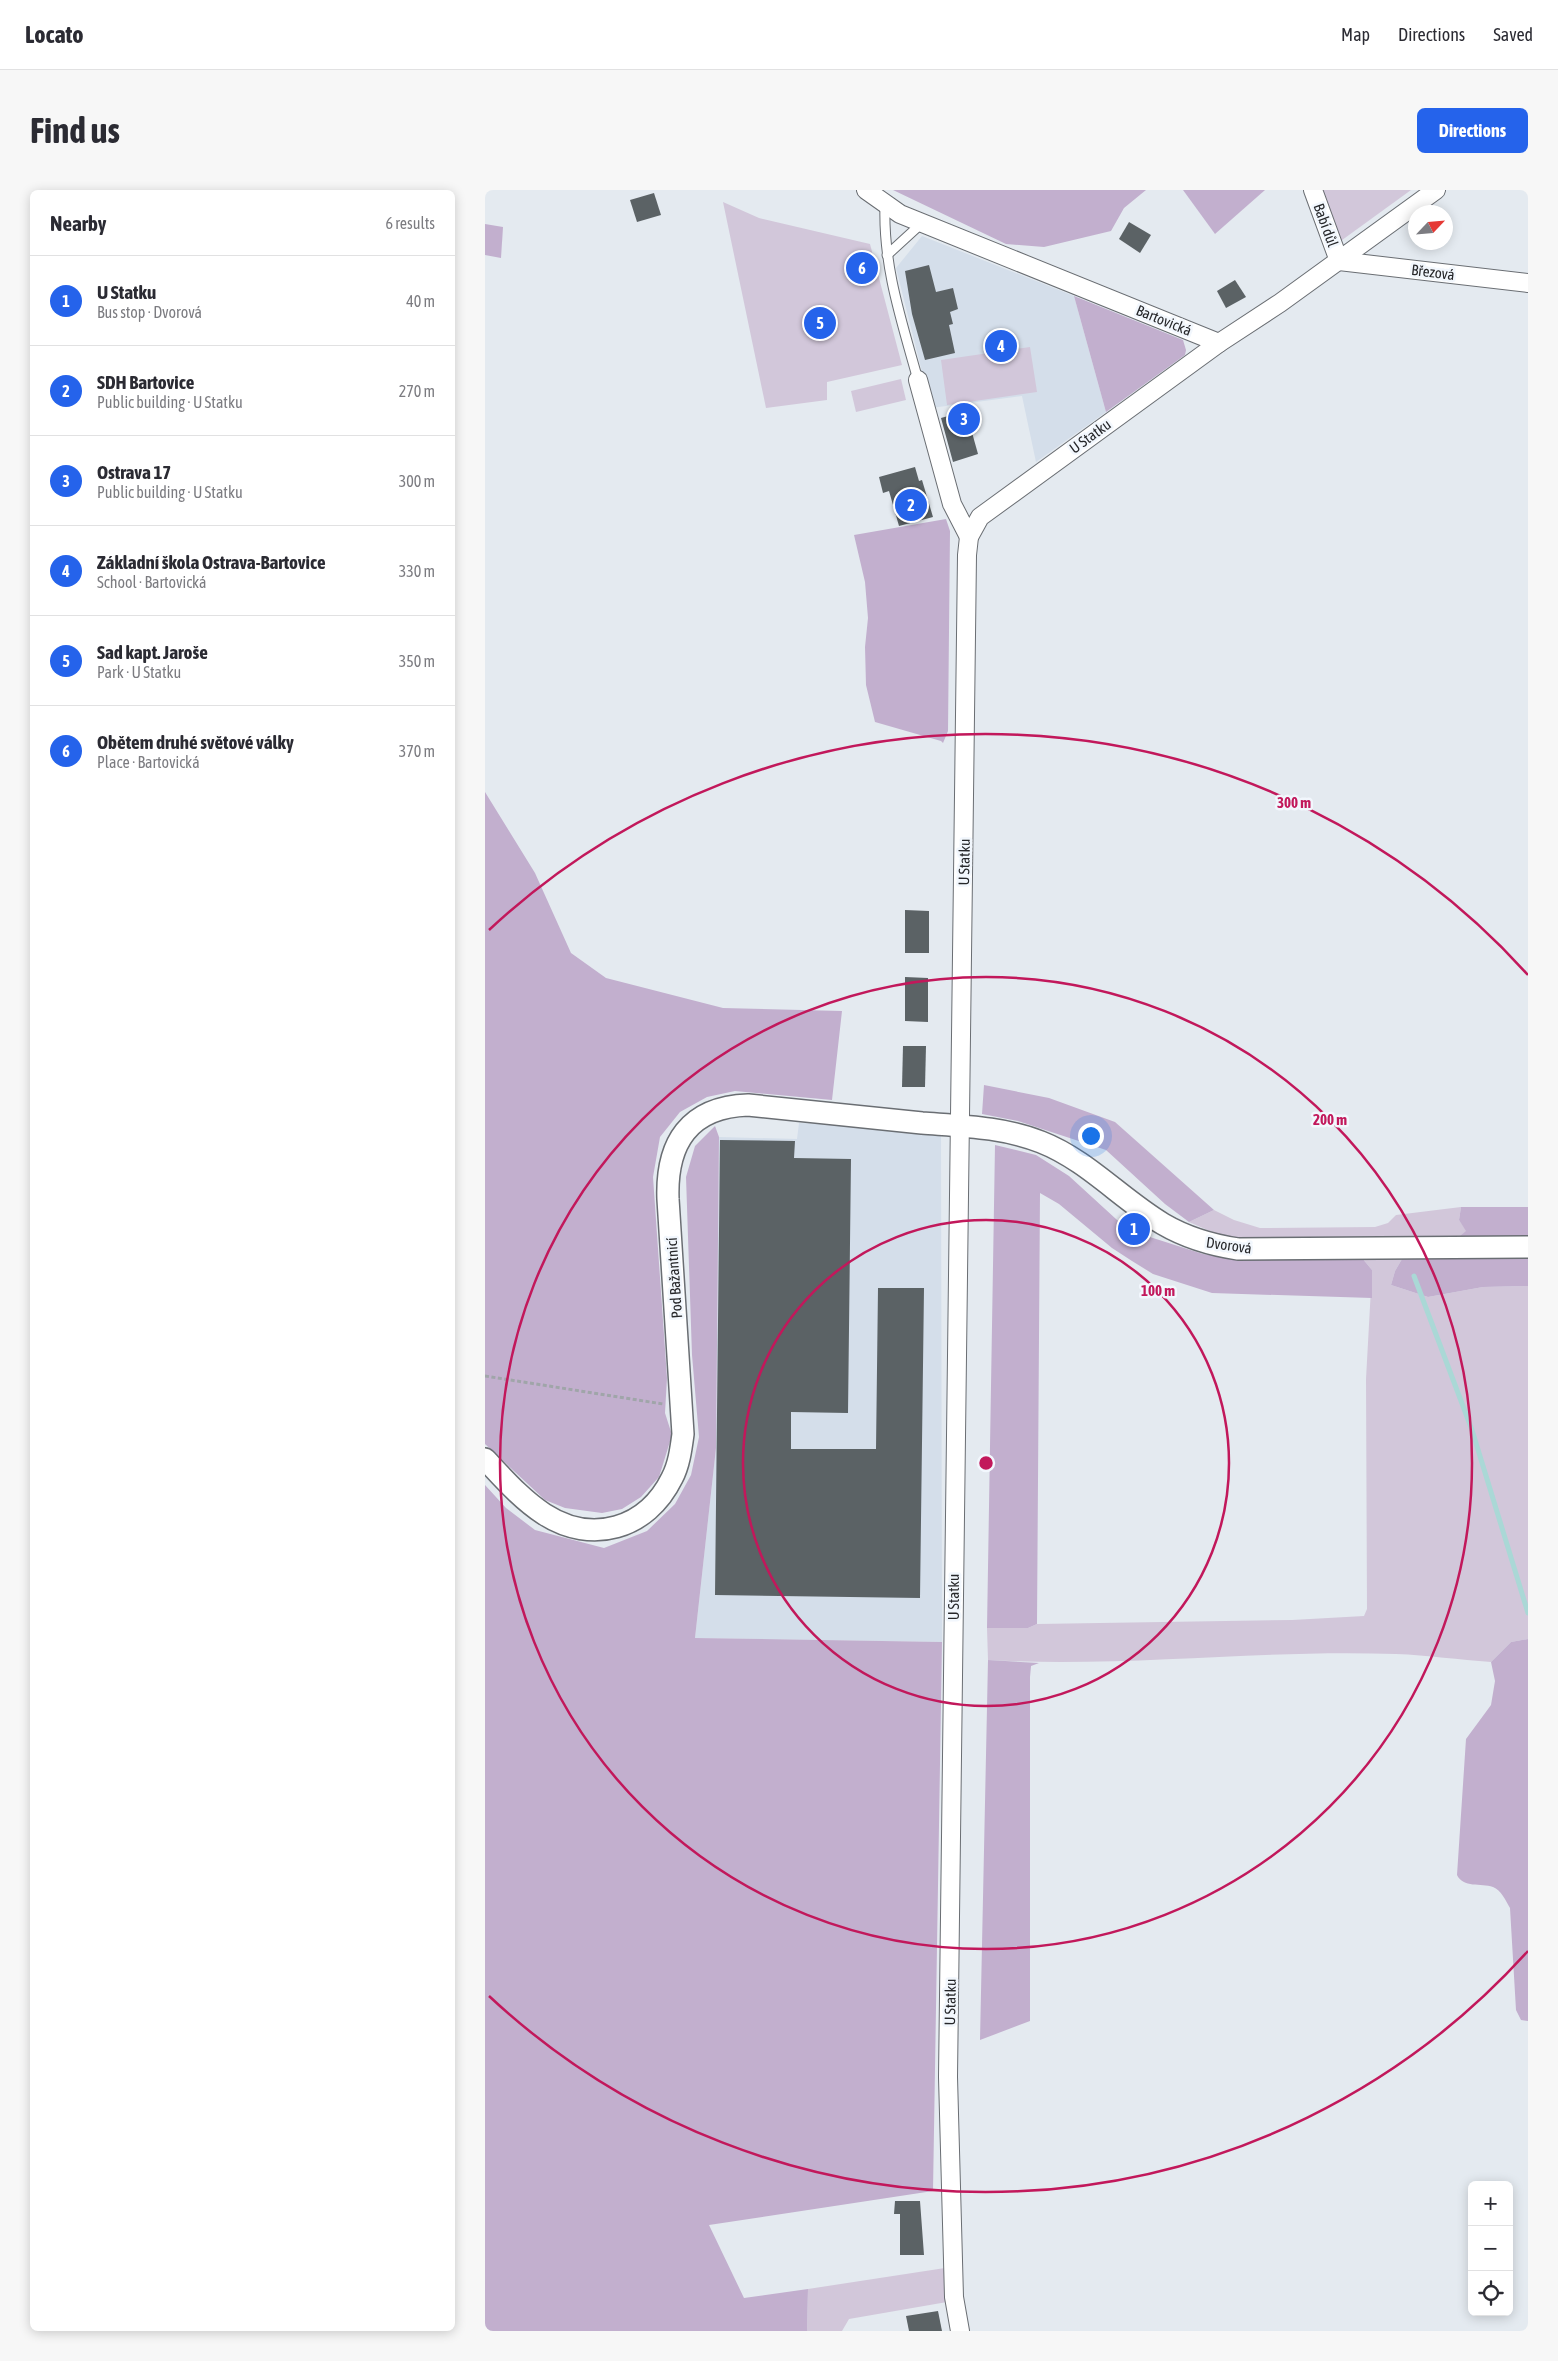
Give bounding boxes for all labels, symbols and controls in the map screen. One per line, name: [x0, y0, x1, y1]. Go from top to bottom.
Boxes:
text: Locato: [25, 21, 84, 48]
text: Map: [1341, 24, 1370, 45]
text: Directions: [1398, 24, 1465, 45]
text: Saved: [1493, 24, 1533, 45]
button: Directions: [1417, 108, 1528, 153]
text: Find us: [30, 110, 120, 150]
street label: Babí důl: [1310, 201, 1342, 249]
north arrow: [1408, 205, 1453, 250]
text: Nearby: [50, 211, 106, 235]
text: 6 results: [385, 214, 435, 232]
pin: 6: [846, 249, 878, 287]
street label: Březová: [1410, 261, 1456, 283]
text: U Statku: [97, 281, 156, 303]
text: 1: [62, 292, 70, 310]
text: 40 m: [406, 292, 435, 310]
street label: Bartovická: [1134, 301, 1194, 339]
text: Bus stop · Dvorová: [97, 303, 202, 321]
pin: 5: [804, 304, 836, 342]
pin: 4: [985, 327, 1017, 365]
text: SDH Bartovice: [97, 371, 194, 393]
text: 2: [62, 382, 70, 400]
text: 270 m: [399, 382, 435, 400]
text: Public building · U Statku: [97, 393, 243, 411]
pin: 3: [948, 400, 980, 438]
street label: U Statku: [1066, 415, 1114, 457]
text: Ostrava 17: [97, 461, 171, 483]
text: 3: [62, 472, 70, 490]
text: 300 m: [399, 472, 435, 490]
text: Public building · U Statku: [97, 483, 243, 501]
pin: 2: [895, 486, 927, 524]
text: Základní škola Ostrava-Bartovice: [97, 551, 326, 573]
text: 4: [62, 562, 70, 580]
text: 330 m: [399, 562, 435, 580]
text: School · Bartovická: [97, 573, 207, 591]
text: Sad kapt. Jaroše: [97, 641, 208, 663]
text: 5: [62, 652, 70, 670]
text: 350 m: [399, 652, 435, 670]
text: Park · U Statku: [97, 663, 181, 681]
text: Obětem druhé světové války: [97, 731, 294, 753]
text: 6: [62, 742, 70, 760]
text: 370 m: [399, 742, 435, 760]
text: Place · Bartovická: [97, 753, 200, 771]
text: 300 m: [1277, 794, 1311, 811]
street label: U Statku: [955, 839, 973, 885]
text: 200 m: [1313, 1111, 1347, 1128]
your location: [1078, 1123, 1104, 1149]
pin: 1: [1118, 1210, 1150, 1248]
street label: Dvorová: [1205, 1233, 1253, 1257]
street label: Pod Bažantnicí: [663, 1236, 685, 1319]
text: 100 m: [1141, 1282, 1175, 1299]
centre of rings: [977, 1454, 995, 1472]
street label: U Statku: [945, 1574, 962, 1620]
street label: U Statku: [941, 1979, 959, 2025]
map controls: [1468, 2181, 1513, 2316]
button: +: [1468, 2181, 1513, 2226]
button: −: [1468, 2226, 1513, 2271]
button: locate: [1468, 2271, 1513, 2316]

